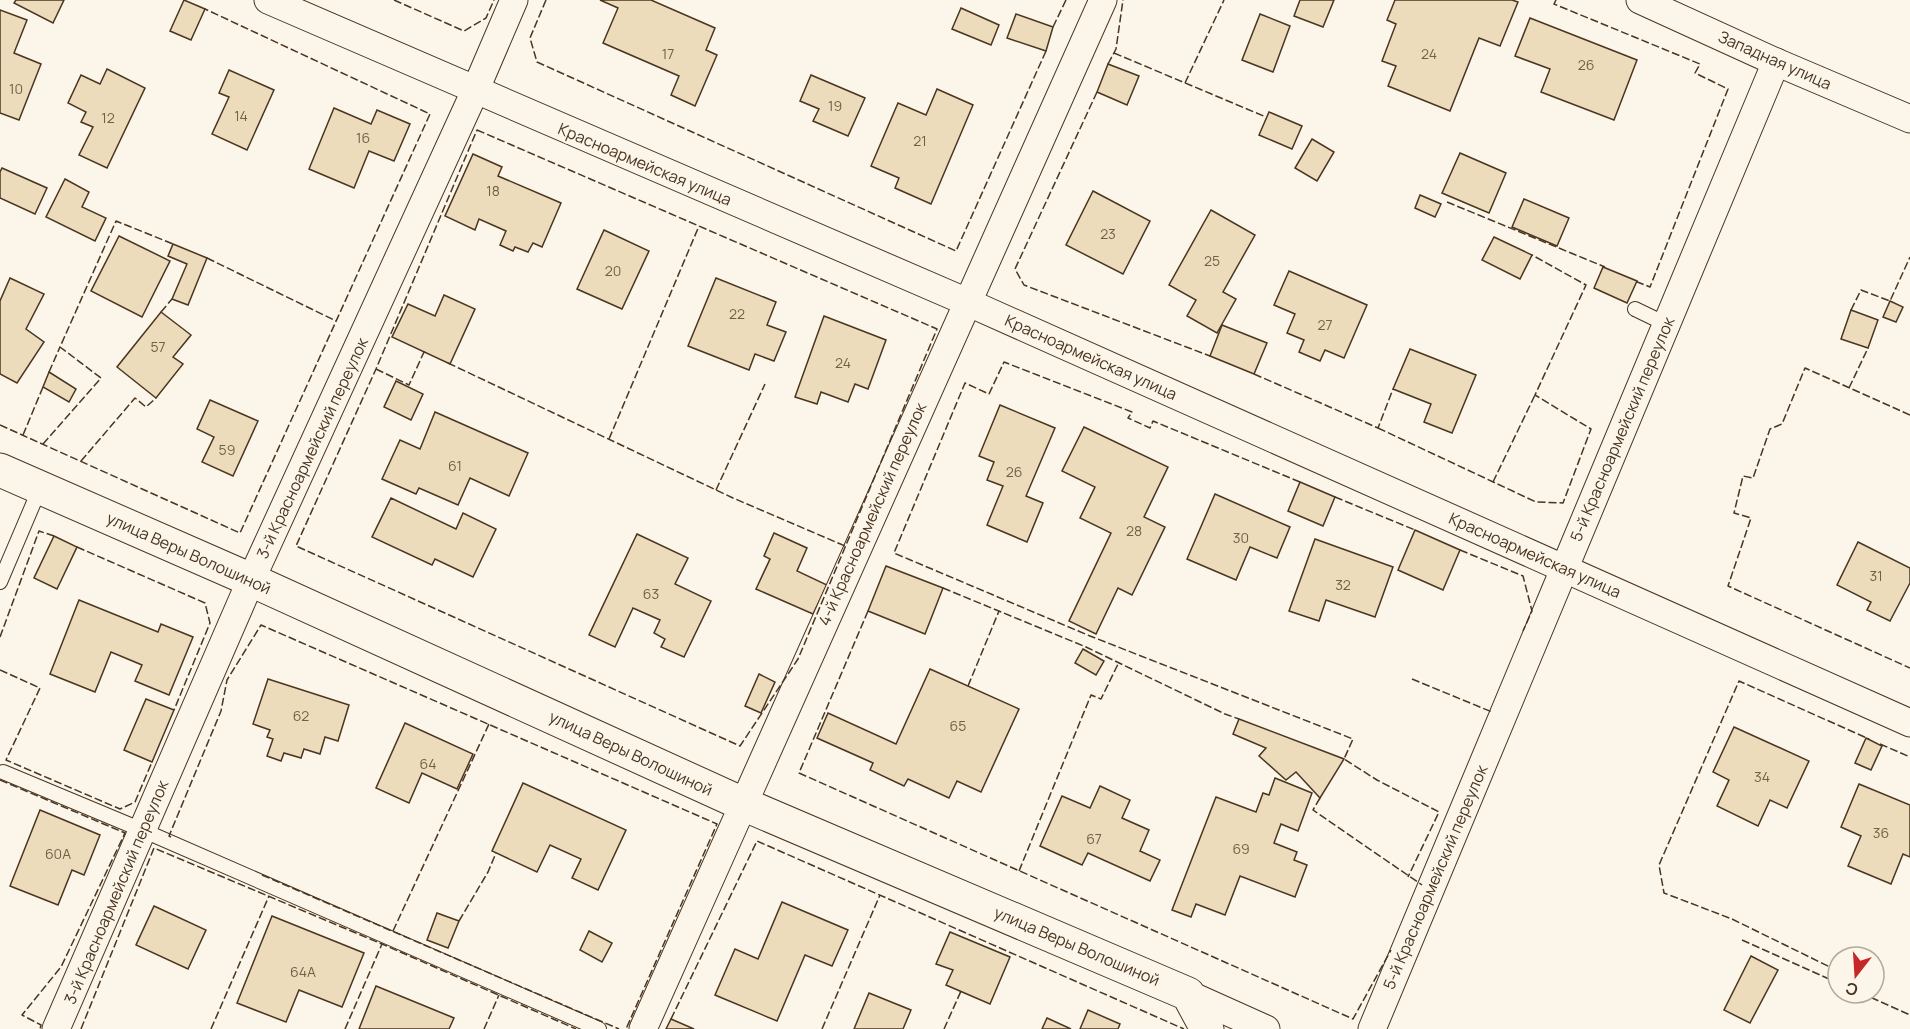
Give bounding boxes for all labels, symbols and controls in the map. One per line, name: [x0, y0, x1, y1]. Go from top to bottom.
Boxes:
street label: Западная улица: [1715, 25, 1835, 95]
house number: 17: [662, 44, 674, 63]
house number: 24: [1421, 44, 1437, 63]
house number: 26: [1578, 55, 1594, 74]
house number: 10: [9, 79, 23, 98]
house number: 19: [828, 96, 842, 115]
house number: 14: [234, 106, 248, 125]
house number: 12: [101, 108, 115, 127]
street label: Красноармейская улица: [555, 117, 735, 211]
house number: 16: [356, 128, 370, 147]
house number: 21: [913, 131, 927, 150]
house number: 18: [486, 181, 500, 200]
house number: 23: [1100, 224, 1116, 243]
house number: 25: [1204, 251, 1220, 270]
house number: 20: [605, 261, 621, 280]
house number: 22: [729, 304, 745, 323]
street label: Красноармейская улица: [1001, 309, 1181, 405]
street label: 5-й Красноармейский переулок: [1565, 312, 1680, 545]
house number: 27: [1317, 315, 1333, 334]
street label: 3-й Красноармейский переулок: [251, 333, 373, 562]
house number: 57: [150, 337, 166, 356]
house number: 24: [835, 353, 851, 372]
street label: 4-й Красноармейский переулок: [813, 398, 932, 629]
house number: 59: [219, 440, 235, 459]
house number: 61: [448, 456, 462, 475]
house number: 26: [1006, 462, 1022, 481]
street label: улица Веры Волошиной: [103, 507, 275, 599]
street label: Красноармейская улица: [1445, 507, 1625, 603]
house number: 28: [1126, 521, 1142, 540]
house number: 30: [1233, 528, 1249, 547]
house number: 31: [1869, 566, 1883, 585]
house number: 32: [1335, 575, 1351, 594]
house number: 63: [643, 584, 659, 603]
street label: улица Веры Волошиной: [546, 705, 716, 801]
house number: 62: [293, 706, 309, 725]
house number: 65: [950, 716, 966, 735]
house number: 64: [420, 754, 436, 773]
street label: 5-й Красноармейский переулок: [1378, 760, 1493, 993]
house number: 34: [1754, 767, 1770, 786]
street label: 3-й Красноармейский переулок: [59, 776, 174, 1007]
house number: 36: [1873, 823, 1889, 842]
house number: 67: [1086, 829, 1102, 848]
house number: 69: [1232, 839, 1250, 858]
house number: 60А: [45, 844, 71, 863]
street label: улица Веры Волошиной: [991, 901, 1163, 991]
north arrow: [1826, 945, 1886, 1005]
house number: 64А: [290, 962, 316, 981]
text: С: [1843, 977, 1860, 1002]

